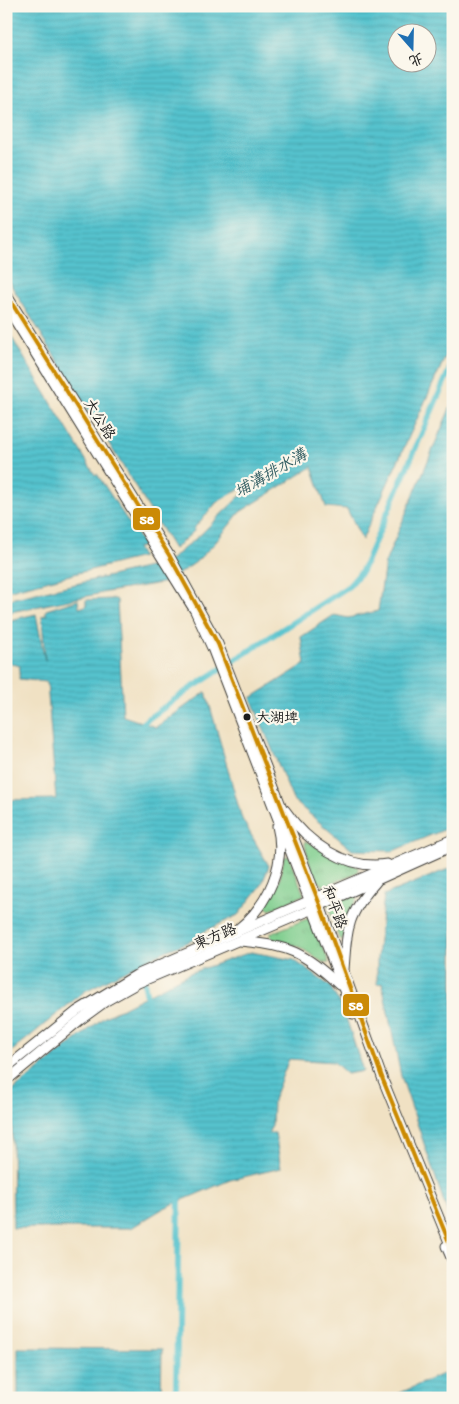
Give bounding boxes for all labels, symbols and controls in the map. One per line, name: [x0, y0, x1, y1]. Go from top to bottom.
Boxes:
north arrow: [386, 22, 436, 72]
text: 北: [406, 47, 425, 68]
street label: 大公路: [79, 396, 118, 444]
water label: 埔溝排水溝: [231, 444, 313, 503]
line badge: 58: [132, 507, 161, 531]
text: 58: [139, 513, 155, 530]
place label: 大湖埤: [256, 710, 298, 728]
marker: 大湖埤: [242, 712, 252, 722]
street label: 和平路: [317, 883, 349, 932]
street label: 東方路: [192, 921, 240, 955]
line badge: 58: [342, 993, 370, 1017]
text: 58: [348, 999, 364, 1016]

